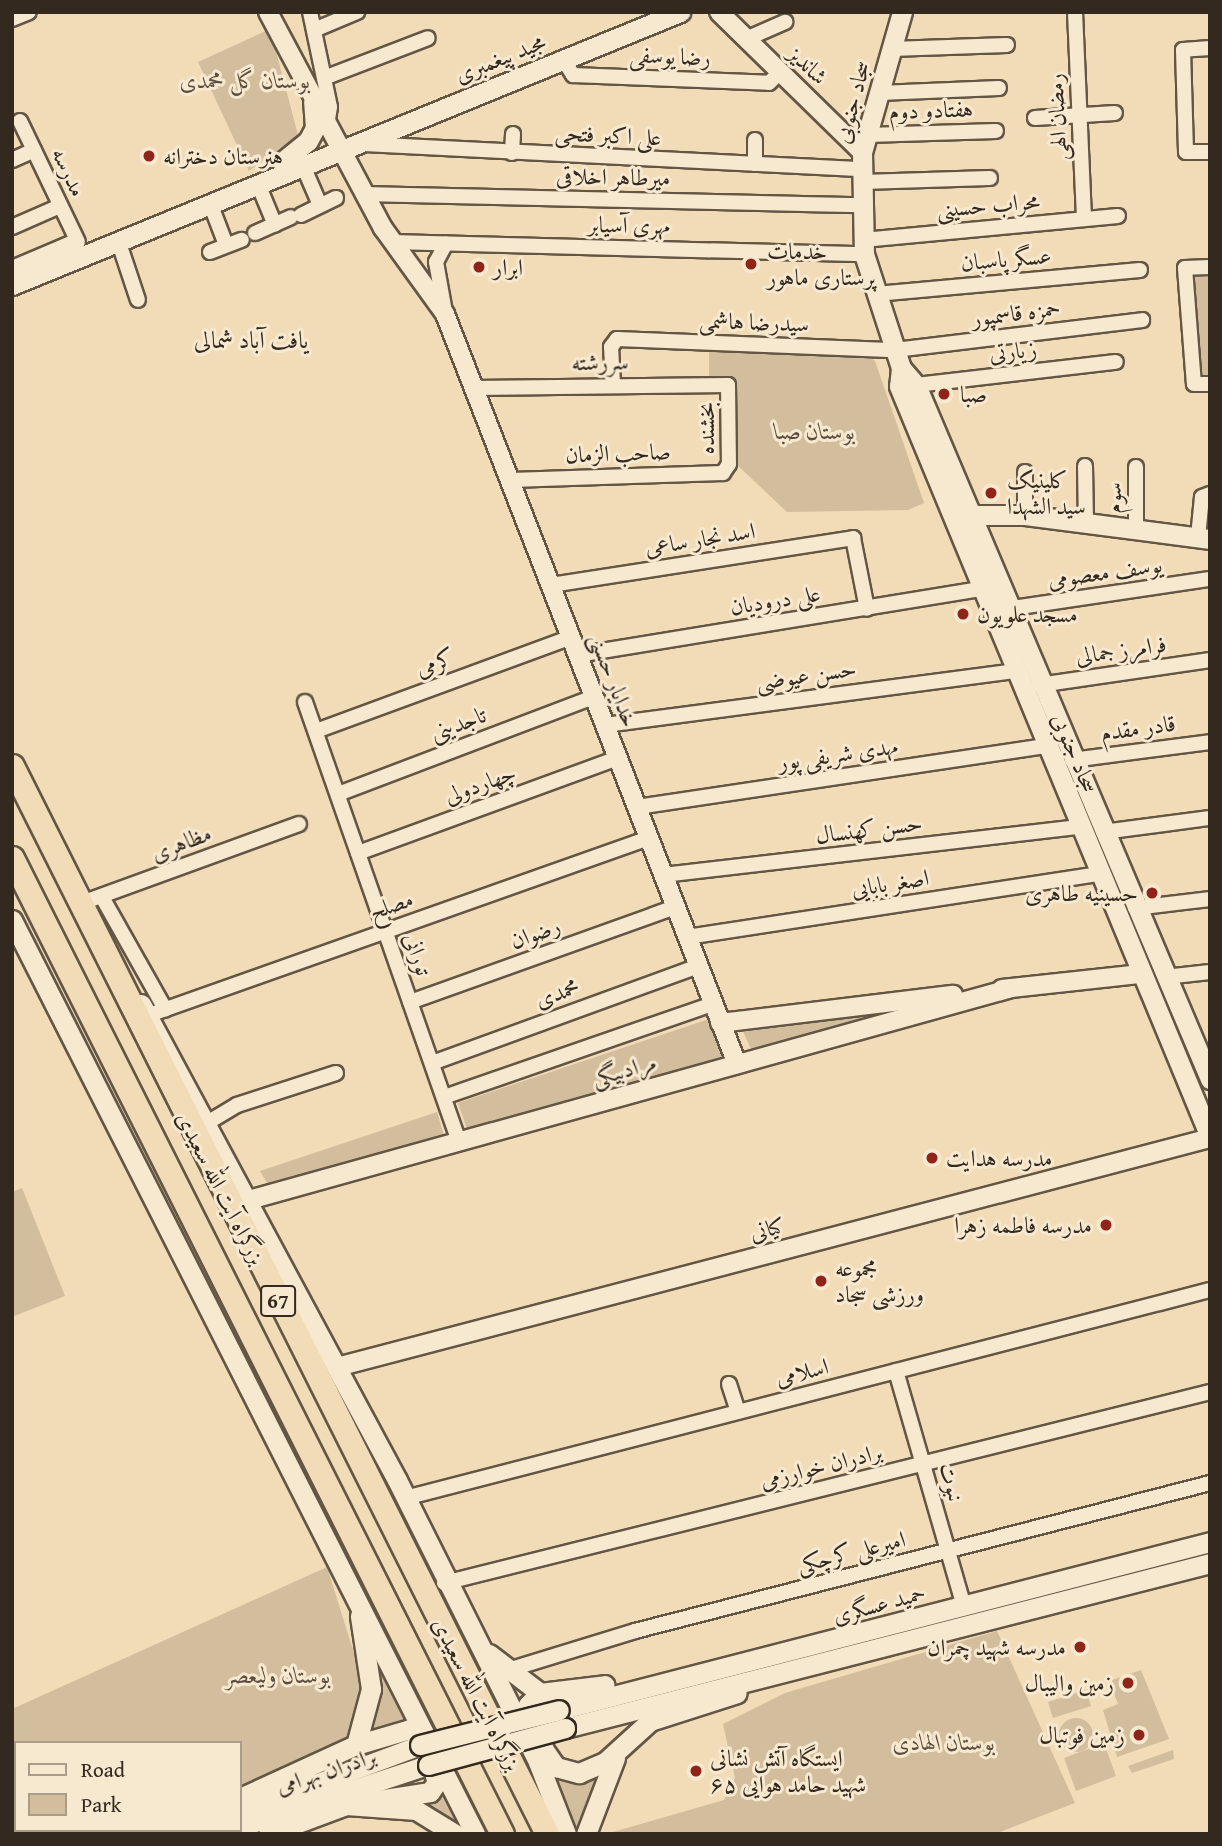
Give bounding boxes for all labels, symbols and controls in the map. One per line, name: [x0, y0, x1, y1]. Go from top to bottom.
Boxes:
street label: مجید پیغمبری: [451, 27, 549, 89]
street label: شاندیز: [783, 40, 833, 90]
street label: رضا یوسفی: [629, 41, 711, 71]
street label: سجاد جنوبی: [828, 58, 876, 146]
park label: بوستان گل محمدی: [179, 66, 311, 94]
street label: رمضان الهی: [1041, 73, 1073, 161]
street label: هفتادو دوم: [888, 95, 974, 125]
street label: علی اکبر فتحی: [554, 118, 662, 152]
place label: هنرستان دخترانه: [163, 142, 283, 170]
street label: مدرسه: [46, 143, 92, 201]
marker: هنرستان دخترانه: [141, 148, 157, 164]
street label: میرطاهر اخلاقی: [556, 162, 670, 192]
street label: محراب حسینی: [935, 187, 1041, 223]
street label: مهری آسیابر: [588, 210, 670, 240]
place label: خدمات پرستاری ماهور: [767, 237, 875, 291]
street label: عسگر پاسبان: [959, 241, 1053, 277]
place label: ابرار: [493, 253, 523, 281]
marker: خدمات پرستاری ماهور: [741, 254, 761, 274]
marker: ابرار: [471, 259, 487, 275]
street label: حمزه قاسمپور: [970, 294, 1062, 332]
street label: سیدرضا هاشمی: [698, 306, 810, 338]
district label: یافت آباد شمالی: [194, 326, 308, 354]
street label: زیارتی: [988, 335, 1038, 367]
street label: سررشته: [571, 348, 629, 376]
place label: صبا: [960, 380, 987, 408]
marker: صبا: [934, 384, 954, 404]
street label: بخشنده: [692, 402, 720, 454]
park label: بوستان صبا: [775, 417, 855, 445]
street label: صاحب الزمان: [565, 437, 671, 469]
place label: کلینیک سید الشهدا: [1007, 466, 1086, 520]
street label: سوم: [1099, 482, 1127, 514]
marker: کلینیک سید الشهدا: [981, 483, 1001, 503]
street label: اسد نجار ساعی: [643, 517, 757, 561]
street label: یوسف معصومی: [1046, 550, 1164, 594]
street label: علی درودیان: [728, 579, 822, 621]
place label: مسجد علویون: [977, 600, 1078, 628]
marker: مسجد علویون: [955, 606, 971, 622]
street label: خدایار حسنی: [583, 629, 645, 731]
street label: فرامرز جمالی: [1074, 630, 1168, 670]
street label: کرمی: [412, 643, 458, 683]
street label: حسن عیوضی: [754, 654, 858, 696]
street label: تاجدینی: [426, 701, 490, 747]
street label: سجاد جنوبی: [1046, 709, 1104, 797]
street label: قادر مقدم: [1099, 709, 1177, 747]
street label: مهدی شریفی پور: [776, 732, 900, 776]
street label: چهاردولی: [440, 758, 520, 810]
street label: حسن کهنسال: [814, 809, 924, 849]
street label: مظاهری: [147, 819, 215, 867]
street label: اصغر بابایی: [849, 863, 931, 903]
place label: حسینیه طاهری: [1025, 879, 1138, 907]
street label: مصلح: [365, 885, 417, 925]
marker: حسینیه طاهری: [1144, 885, 1160, 901]
street label: رضوان: [506, 911, 564, 955]
street label: تورانی: [398, 929, 438, 979]
street label: محمدی: [531, 972, 583, 1014]
street label: مرادبیگی: [589, 1048, 659, 1092]
street label: بزرگراه آیت الله سعیدی: [170, 1107, 272, 1269]
place label: مدرسه هدایت: [946, 1144, 1053, 1172]
marker: مدرسه هدایت: [924, 1150, 940, 1166]
street label: کیانی: [746, 1211, 788, 1247]
place label: مدرسه فاطمه زهرا: [954, 1211, 1092, 1239]
marker: مدرسه فاطمه زهرا: [1098, 1217, 1114, 1233]
place label: مجموعه ورزشی سجاد: [835, 1254, 924, 1308]
marker: مجموعه ورزشی سجاد: [813, 1273, 829, 1289]
road number: 67: [259, 1284, 297, 1318]
street label: اسلامی: [773, 1352, 831, 1392]
street label: برادران خوارزمی: [757, 1438, 885, 1494]
street label: نبوت: [933, 1459, 971, 1505]
street label: امیرعلی کرچکی: [794, 1525, 908, 1579]
street label: حمید عسگری: [829, 1578, 929, 1630]
street label: بزرگراه آیت الله سعیدی: [426, 1613, 528, 1775]
place label: مدرسه شهید چمران: [927, 1633, 1066, 1661]
marker: مدرسه شهید چمران: [1072, 1639, 1088, 1655]
park label: بوستان ولیعصر: [225, 1661, 331, 1689]
place label: زمین والیبال: [1025, 1669, 1114, 1697]
marker: زمین والیبال: [1120, 1675, 1136, 1691]
place label: زمین فوتبال: [1039, 1721, 1125, 1749]
marker: زمین فوتبال: [1131, 1727, 1147, 1743]
park label: بوستان الهادی: [893, 1728, 995, 1756]
legend: [14, 1741, 242, 1832]
street label: برادران بهرامی: [272, 1742, 380, 1800]
place label: ایستگاه آتش نشانی ۶۵ شهید حامد هوایی: [710, 1744, 866, 1798]
text: Road: [81, 1754, 125, 1785]
marker: ایستگاه آتش نشانی ۶۵ شهید حامد هوایی: [688, 1763, 704, 1779]
text: Park: [81, 1789, 122, 1820]

